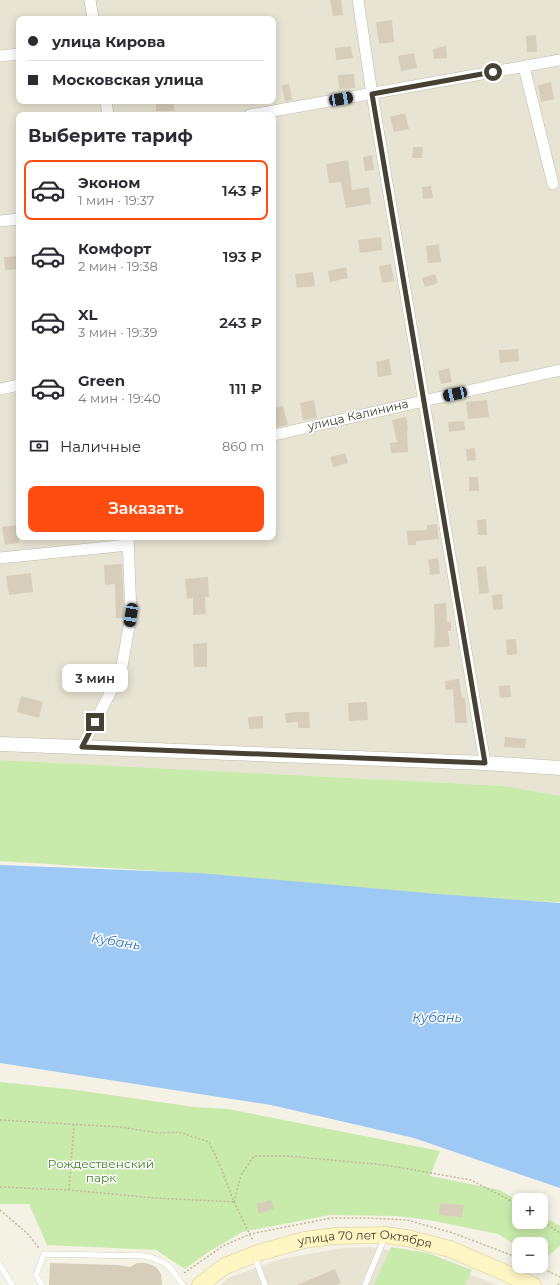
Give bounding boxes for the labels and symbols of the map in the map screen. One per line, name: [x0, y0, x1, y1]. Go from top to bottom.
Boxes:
route start: [484, 63, 502, 81]
car: [328, 91, 354, 107]
car: [442, 386, 468, 402]
street label: улица Калинина: [305, 396, 410, 434]
car: [123, 602, 139, 628]
callout: 3 мин: [62, 664, 128, 692]
route end: [86, 713, 104, 731]
water label: Кубань: [90, 929, 142, 953]
water label: Кубань: [412, 1009, 462, 1025]
park label: Рождественский парк: [48, 1156, 154, 1185]
street label: улица 70 лет Октября: [295, 1227, 434, 1251]

